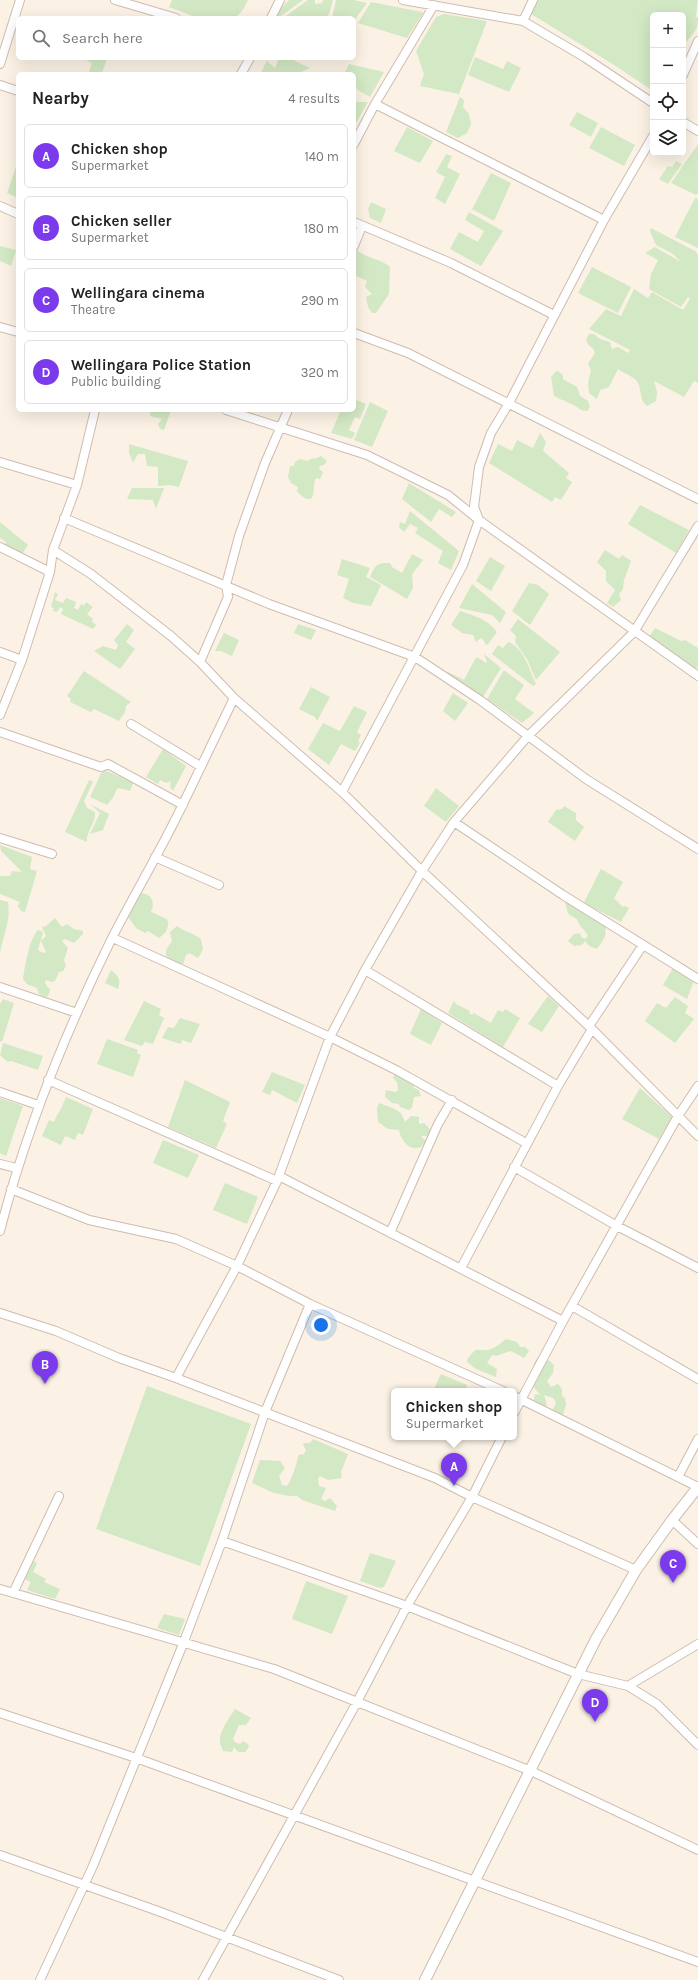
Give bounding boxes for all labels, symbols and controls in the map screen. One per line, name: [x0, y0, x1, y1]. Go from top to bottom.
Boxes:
map controls: [650, 12, 686, 156]
button: +: [650, 12, 686, 48]
search box: [16, 16, 356, 60]
icon: search: [30, 27, 52, 49]
text: Search here: [62, 29, 143, 47]
button: −: [650, 48, 686, 84]
button: locate: [650, 84, 686, 120]
text: Nearby: [32, 88, 89, 108]
text: 4 results: [288, 91, 340, 106]
button: layers: [650, 120, 686, 156]
text: Chicken shop: [71, 140, 168, 158]
text: A: [42, 149, 50, 164]
text: 140 m: [304, 149, 339, 164]
text: Supermarket: [71, 158, 149, 173]
text: Chicken seller: [71, 212, 172, 230]
text: B: [42, 221, 50, 236]
text: 180 m: [304, 221, 339, 236]
text: Supermarket: [71, 230, 149, 245]
text: Wellingara cinema: [71, 284, 205, 302]
text: C: [42, 293, 50, 308]
text: 290 m: [301, 293, 339, 308]
text: Theatre: [71, 302, 115, 317]
text: Wellingara Police Station: [71, 356, 251, 374]
text: D: [42, 365, 50, 380]
text: 320 m: [301, 365, 339, 380]
text: Public building: [71, 374, 161, 389]
your location: [311, 1315, 331, 1335]
pin: B: [32, 1351, 58, 1384]
popup: [391, 1388, 517, 1440]
text: Chicken shop: [406, 1398, 502, 1416]
text: Supermarket: [406, 1416, 483, 1431]
pin: A: [441, 1453, 467, 1486]
pin: C: [660, 1550, 686, 1583]
pin: D: [582, 1689, 608, 1722]

